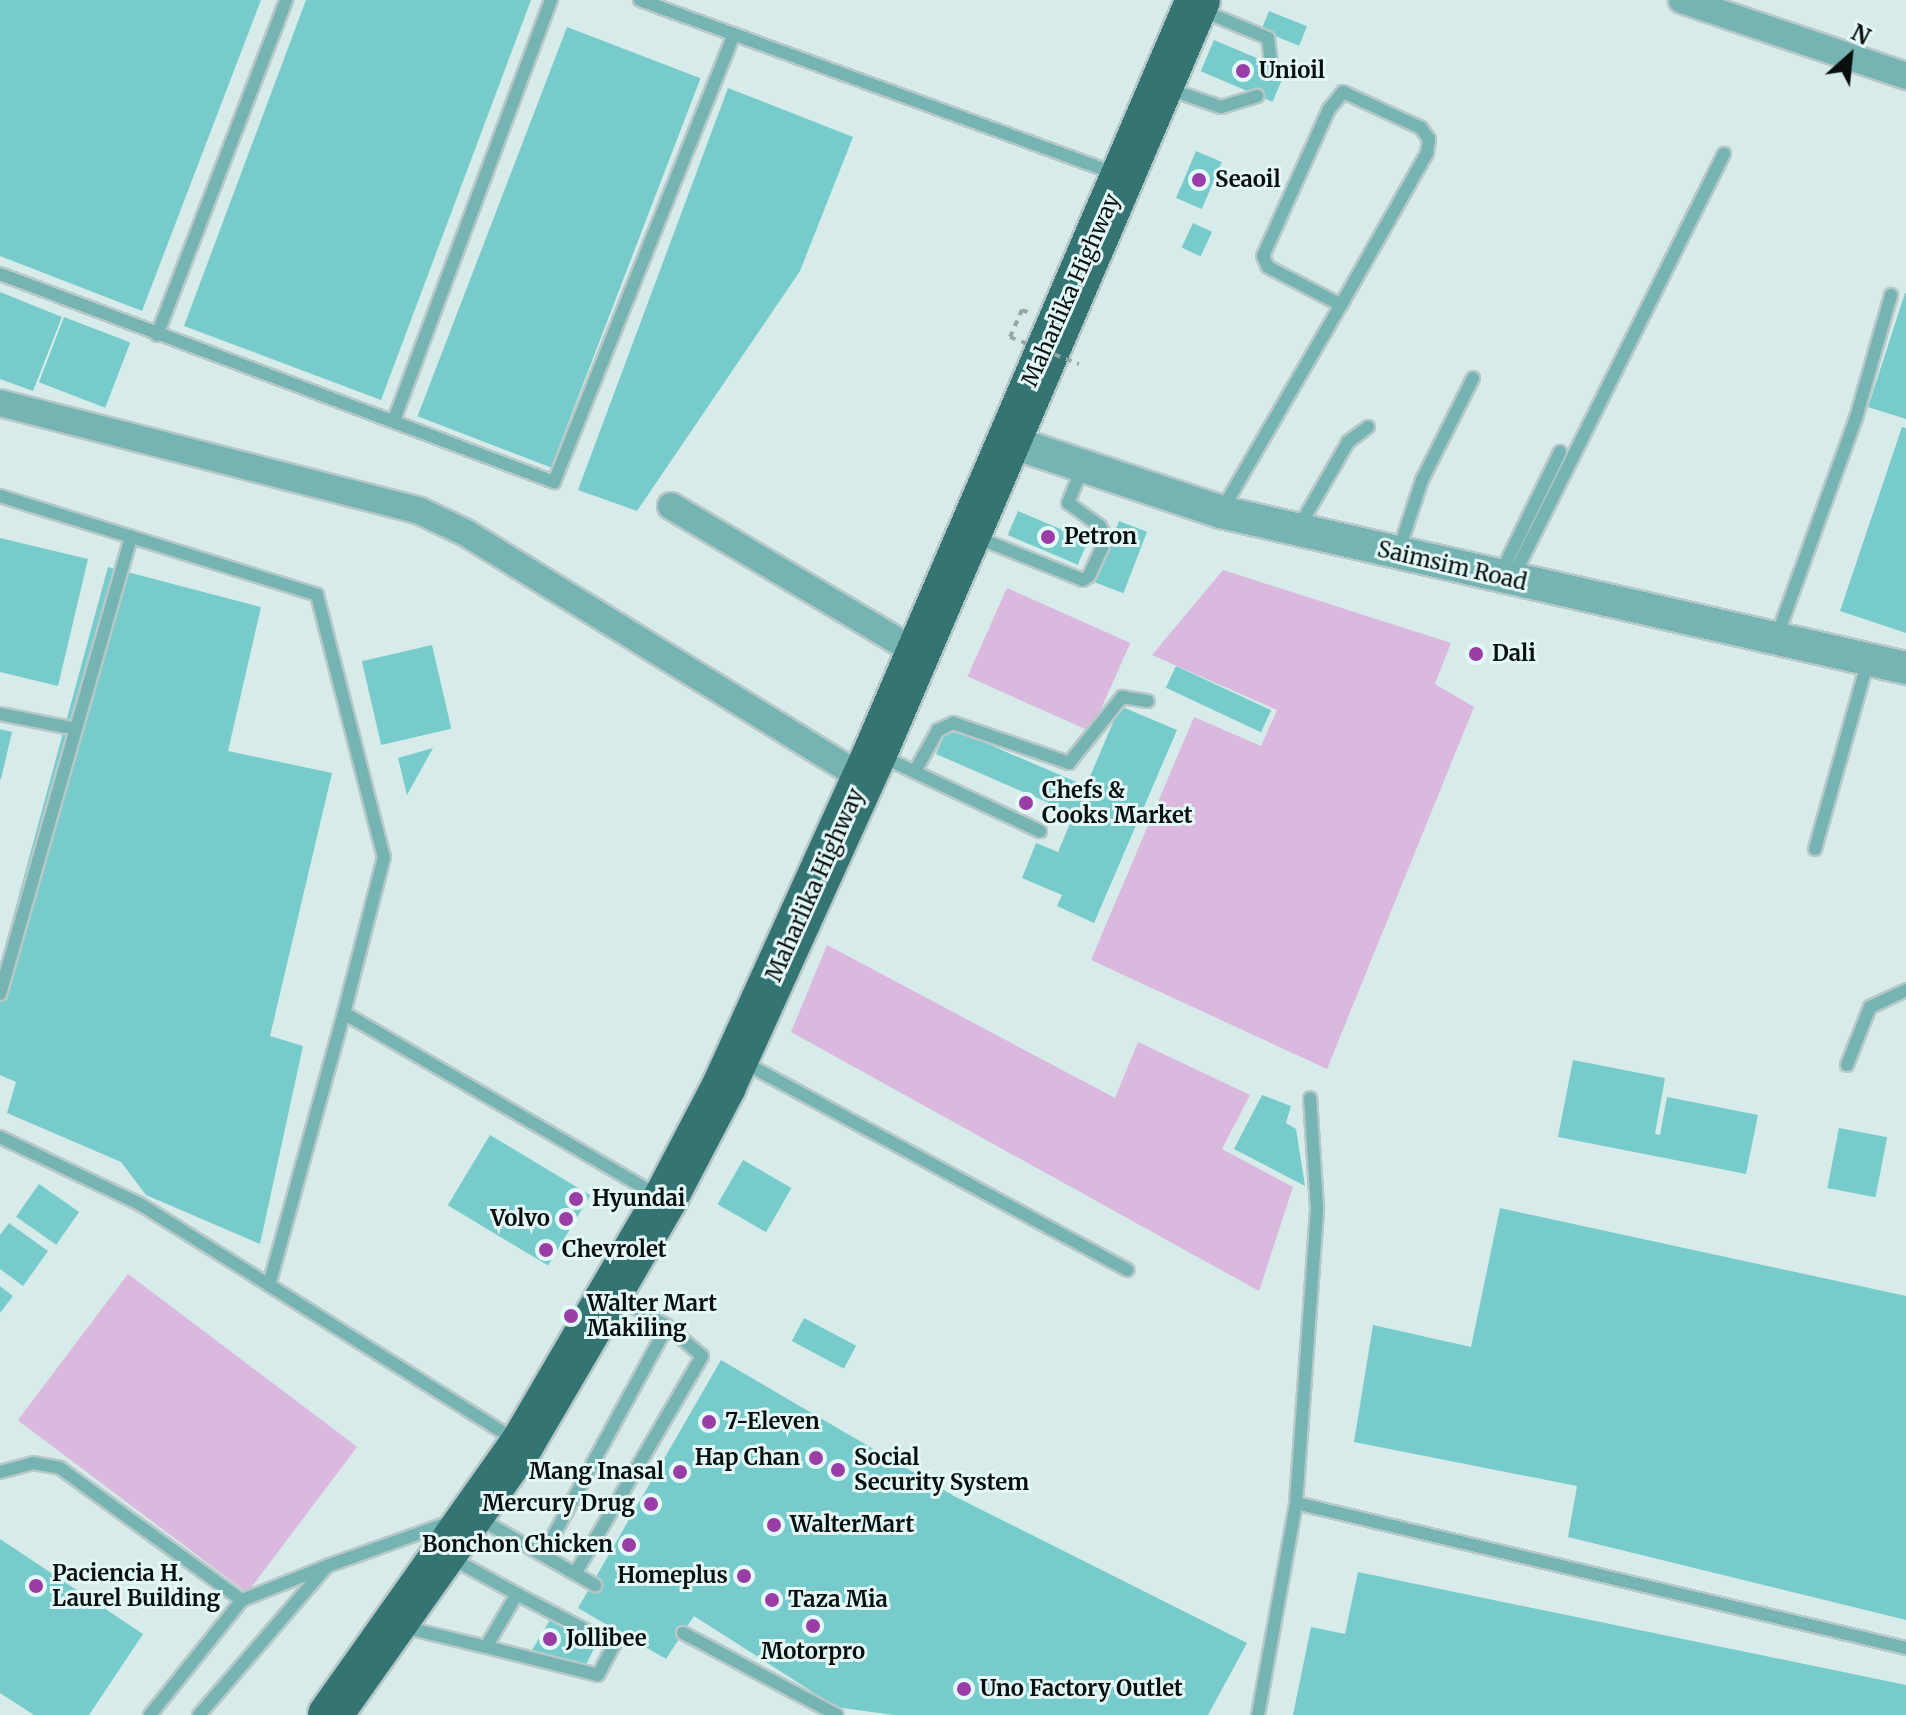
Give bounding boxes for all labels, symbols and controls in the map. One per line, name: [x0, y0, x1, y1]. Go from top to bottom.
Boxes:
north arrow: [1810, 16, 1890, 96]
text: N: [1847, 18, 1875, 51]
place label: Unioil: [1259, 58, 1325, 84]
marker: Unioil: [1234, 62, 1252, 80]
place label: Seaoil: [1215, 167, 1281, 193]
marker: Seaoil: [1190, 171, 1208, 189]
street label: Maharlika Highway: [1017, 189, 1125, 391]
place label: Petron: [1064, 524, 1137, 550]
marker: Petron: [1039, 528, 1057, 546]
street label: Saimsim Road: [1375, 536, 1529, 596]
place label: Dali: [1492, 641, 1536, 667]
marker: Dali: [1467, 645, 1485, 663]
place label: Chefs & Cooks Market: [1042, 777, 1193, 828]
street label: Maharlika Highway: [761, 784, 869, 986]
marker: Chefs & Cooks Market: [1017, 794, 1035, 812]
place label: Hyundai: [592, 1186, 685, 1212]
marker: Hyundai: [567, 1190, 585, 1208]
place label: Volvo: [491, 1206, 550, 1232]
marker: Volvo: [557, 1210, 575, 1228]
place label: Chevrolet: [562, 1237, 667, 1263]
marker: Chevrolet: [537, 1241, 555, 1259]
place label: Walter Mart Makiling: [587, 1290, 717, 1342]
marker: Walter Mart Makiling: [562, 1307, 580, 1325]
place label: 7-Eleven: [725, 1409, 820, 1435]
marker: 7-Eleven: [700, 1413, 718, 1431]
place label: Social Security System: [854, 1444, 1029, 1496]
place label: Hap Chan: [695, 1445, 800, 1471]
marker: Hap Chan: [807, 1449, 825, 1467]
place label: Mang Inasal: [529, 1459, 664, 1485]
marker: Social Security System: [829, 1461, 847, 1479]
marker: Mang Inasal: [671, 1463, 689, 1481]
place label: Mercury Drug: [482, 1491, 635, 1517]
marker: Mercury Drug: [642, 1495, 660, 1513]
place label: WalterMart: [790, 1512, 914, 1538]
marker: WalterMart: [765, 1516, 783, 1534]
place label: Bonchon Chicken: [422, 1532, 613, 1558]
marker: Bonchon Chicken: [620, 1536, 638, 1554]
place label: Paciencia H. Laurel Building: [52, 1560, 220, 1612]
place label: Homeplus: [617, 1563, 728, 1589]
marker: Homeplus: [735, 1567, 753, 1585]
marker: Paciencia H. Laurel Building: [27, 1577, 45, 1595]
place label: Taza Mia: [788, 1587, 888, 1613]
marker: Taza Mia: [763, 1591, 781, 1609]
marker: Motorpro: [804, 1617, 822, 1635]
place label: Jollibee: [566, 1626, 647, 1652]
marker: Jollibee: [541, 1630, 559, 1648]
place label: Motorpro: [761, 1639, 865, 1665]
place label: Uno Factory Outlet: [980, 1676, 1183, 1702]
marker: Uno Factory Outlet: [955, 1680, 973, 1698]

